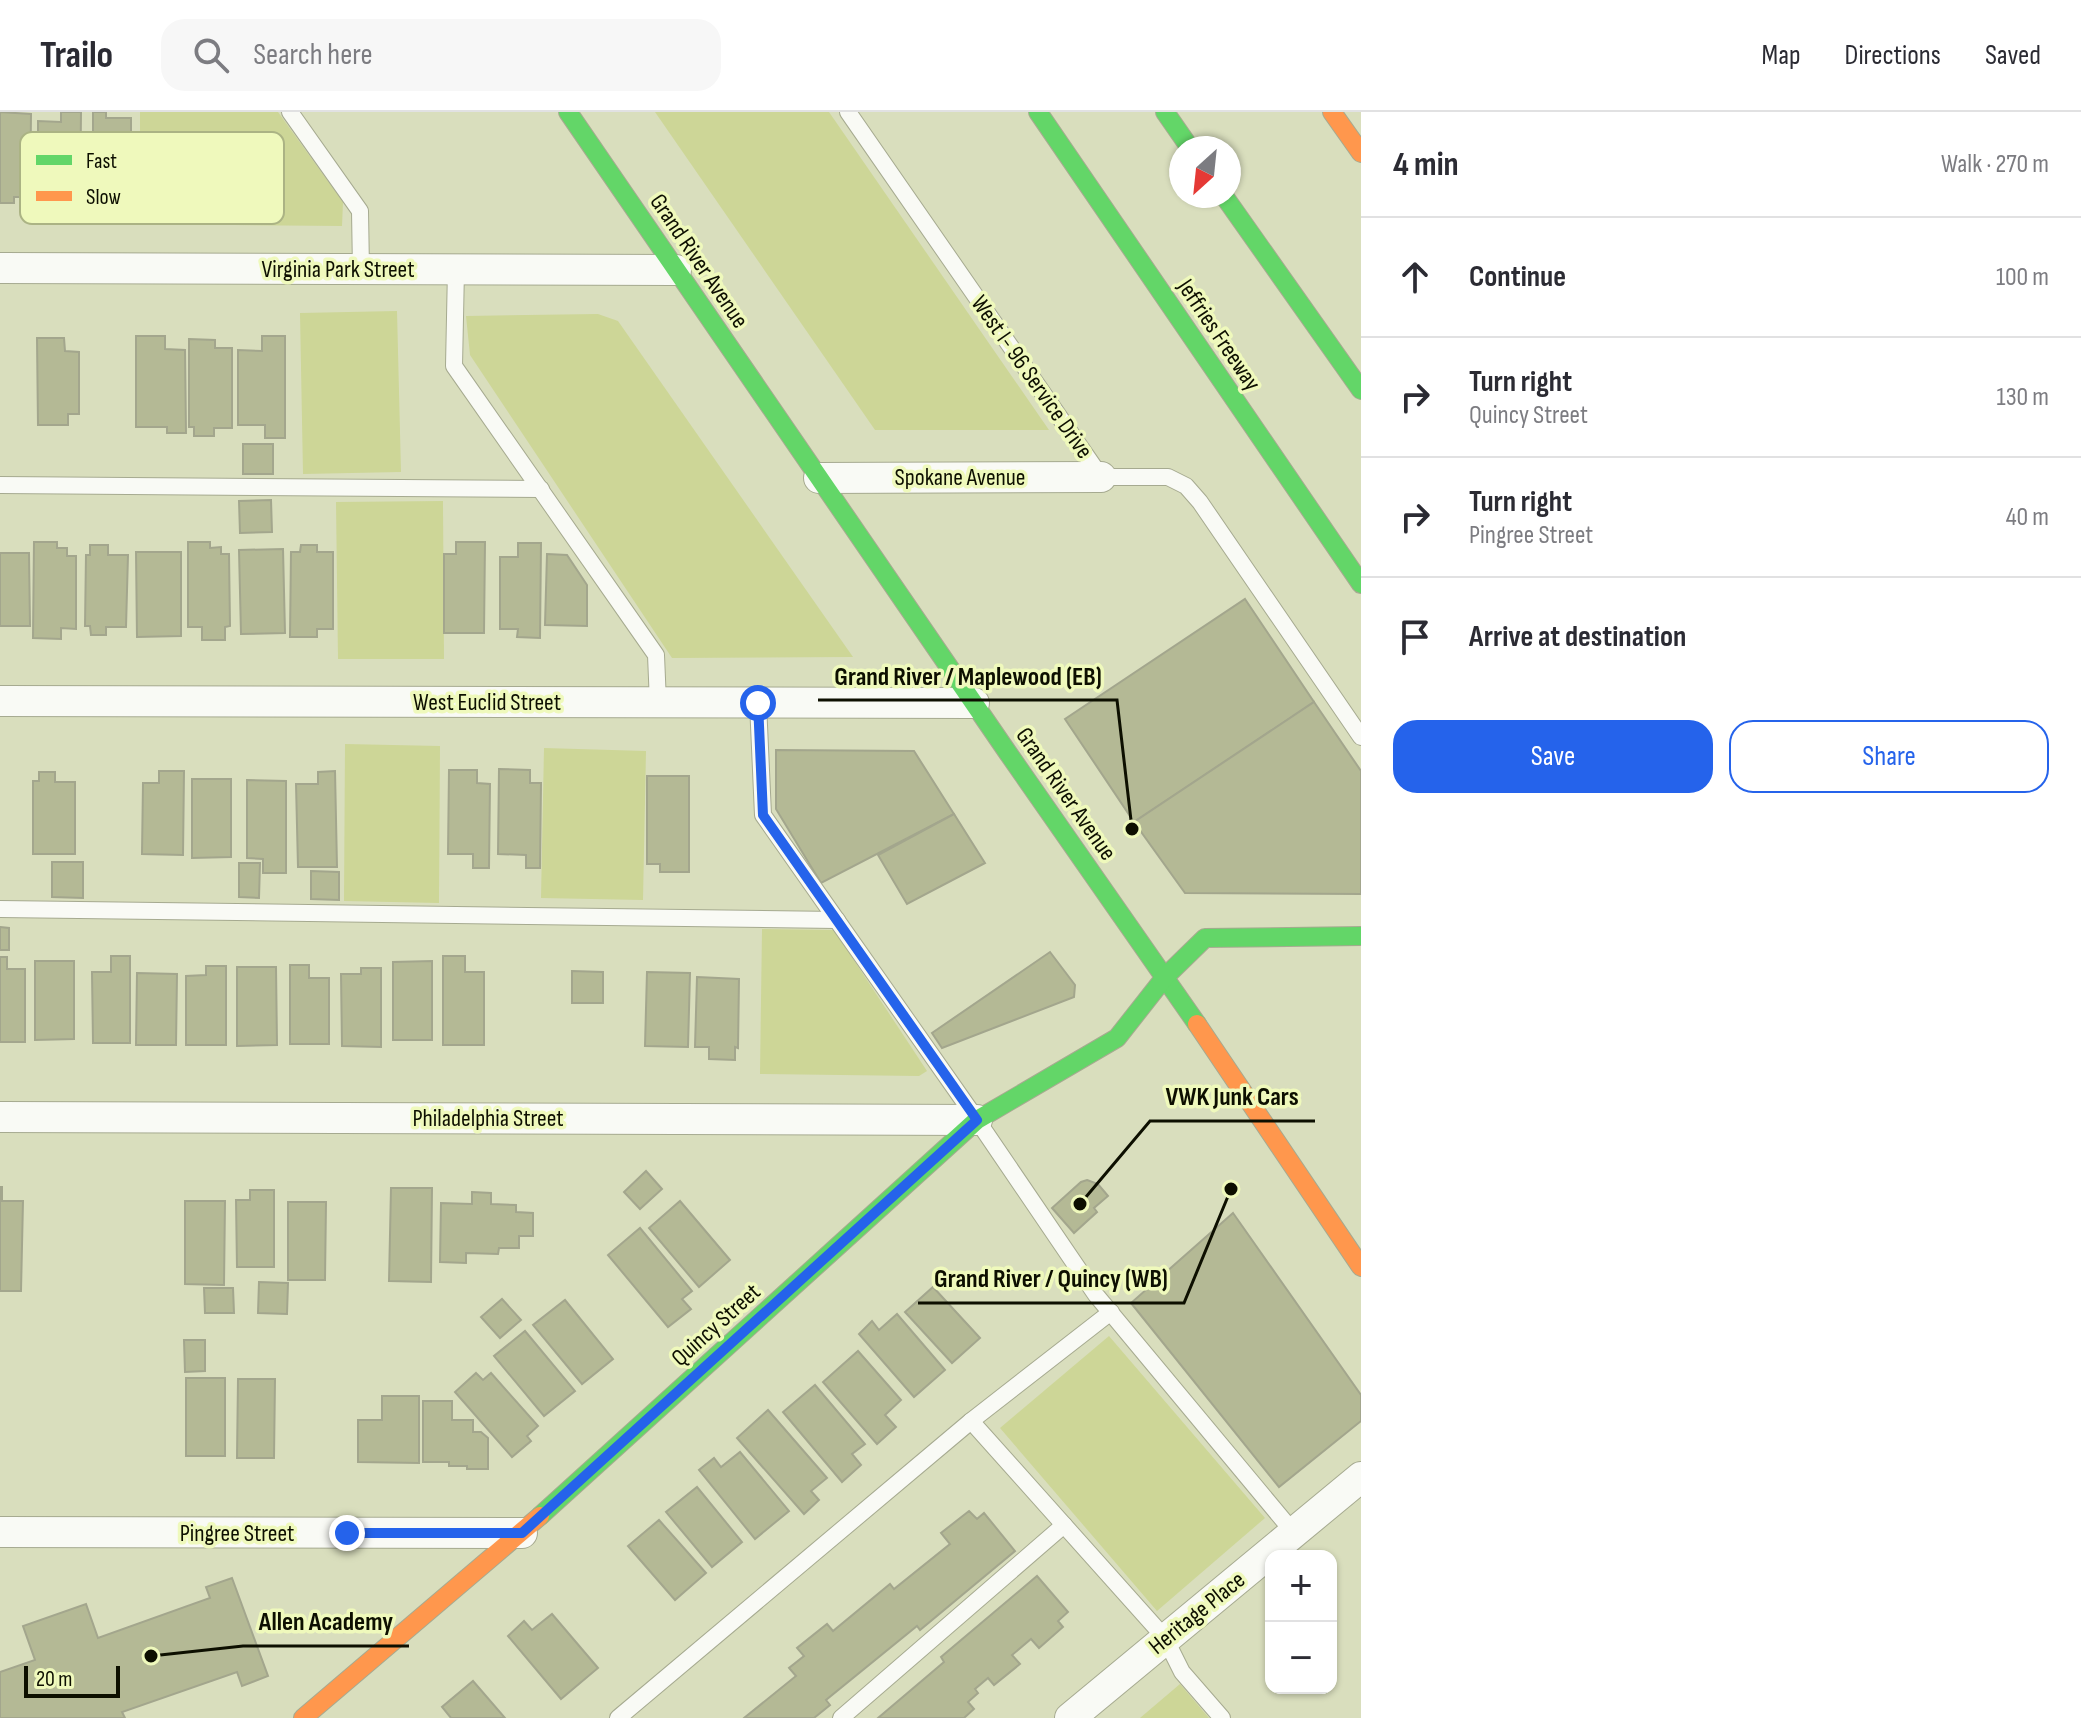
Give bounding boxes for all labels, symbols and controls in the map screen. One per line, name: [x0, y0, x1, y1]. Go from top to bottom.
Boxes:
search box: [161, 19, 721, 91]
text: Trailo: [40, 33, 113, 78]
icon: search: [189, 33, 233, 77]
text: Search here: [253, 37, 372, 73]
text: Map: [1762, 39, 1801, 72]
text: Directions: [1845, 39, 1941, 72]
text: Saved: [1985, 39, 2041, 72]
legend: [20, 132, 284, 224]
north arrow: [1169, 136, 1241, 208]
text: 4 min: [1393, 144, 1459, 185]
text: Fast: [86, 148, 117, 175]
text: Walk · 270 m: [1941, 149, 2049, 180]
text: Slow: [86, 184, 121, 211]
street label: Grand River Avenue: [643, 188, 755, 334]
street label: Virginia Park Street: [262, 255, 414, 284]
icon: ahead: [1393, 255, 1437, 299]
text: Continue: [1469, 259, 1566, 295]
text: 100 m: [1996, 262, 2049, 293]
street label: Jeffries Freeway: [1171, 273, 1267, 396]
street label: West I- 96 Service Drive: [965, 290, 1099, 464]
text: Turn right: [1469, 364, 1572, 400]
icon: right: [1393, 375, 1437, 419]
text: 130 m: [1997, 382, 2049, 413]
text: Quincy Street: [1469, 400, 1588, 431]
street label: Spokane Avenue: [895, 463, 1026, 492]
text: Turn right: [1469, 484, 1572, 520]
icon: right: [1393, 495, 1437, 539]
text: 40 m: [2006, 502, 2049, 533]
text: Pingree Street: [1469, 520, 1593, 551]
icon: arrive: [1393, 615, 1437, 659]
text: Arrive at destination: [1469, 619, 1686, 655]
callout: Grand River / Maplewood (EB): [818, 650, 1117, 700]
text: Grand River / Maplewood (EB): [834, 662, 1102, 693]
route start: [740, 685, 776, 721]
street label: West Euclid Street: [413, 688, 561, 717]
button: Save: [1393, 720, 1713, 793]
button: Share: [1729, 720, 2049, 793]
street label: Grand River Avenue: [1010, 722, 1122, 866]
callout: VWK Junk Cars: [1150, 1071, 1315, 1121]
text: VWK Junk Cars: [1165, 1082, 1299, 1113]
street label: Philadelphia Street: [412, 1104, 564, 1133]
callout: Grand River / Quincy (WB): [918, 1253, 1184, 1303]
text: Grand River / Quincy (WB): [934, 1264, 1168, 1295]
street label: Quincy Street: [666, 1277, 766, 1373]
route end: [329, 1515, 365, 1551]
street label: Pingree Street: [180, 1519, 294, 1548]
map controls: [1265, 1550, 1337, 1694]
button: +: [1265, 1550, 1337, 1622]
street label: Heritage Place: [1143, 1565, 1251, 1661]
callout: Allen Academy: [243, 1596, 409, 1646]
text: Allen Academy: [258, 1607, 393, 1638]
button: −: [1265, 1622, 1337, 1694]
scale bar: [24, 1662, 120, 1698]
text: 20 m: [36, 1666, 73, 1693]

